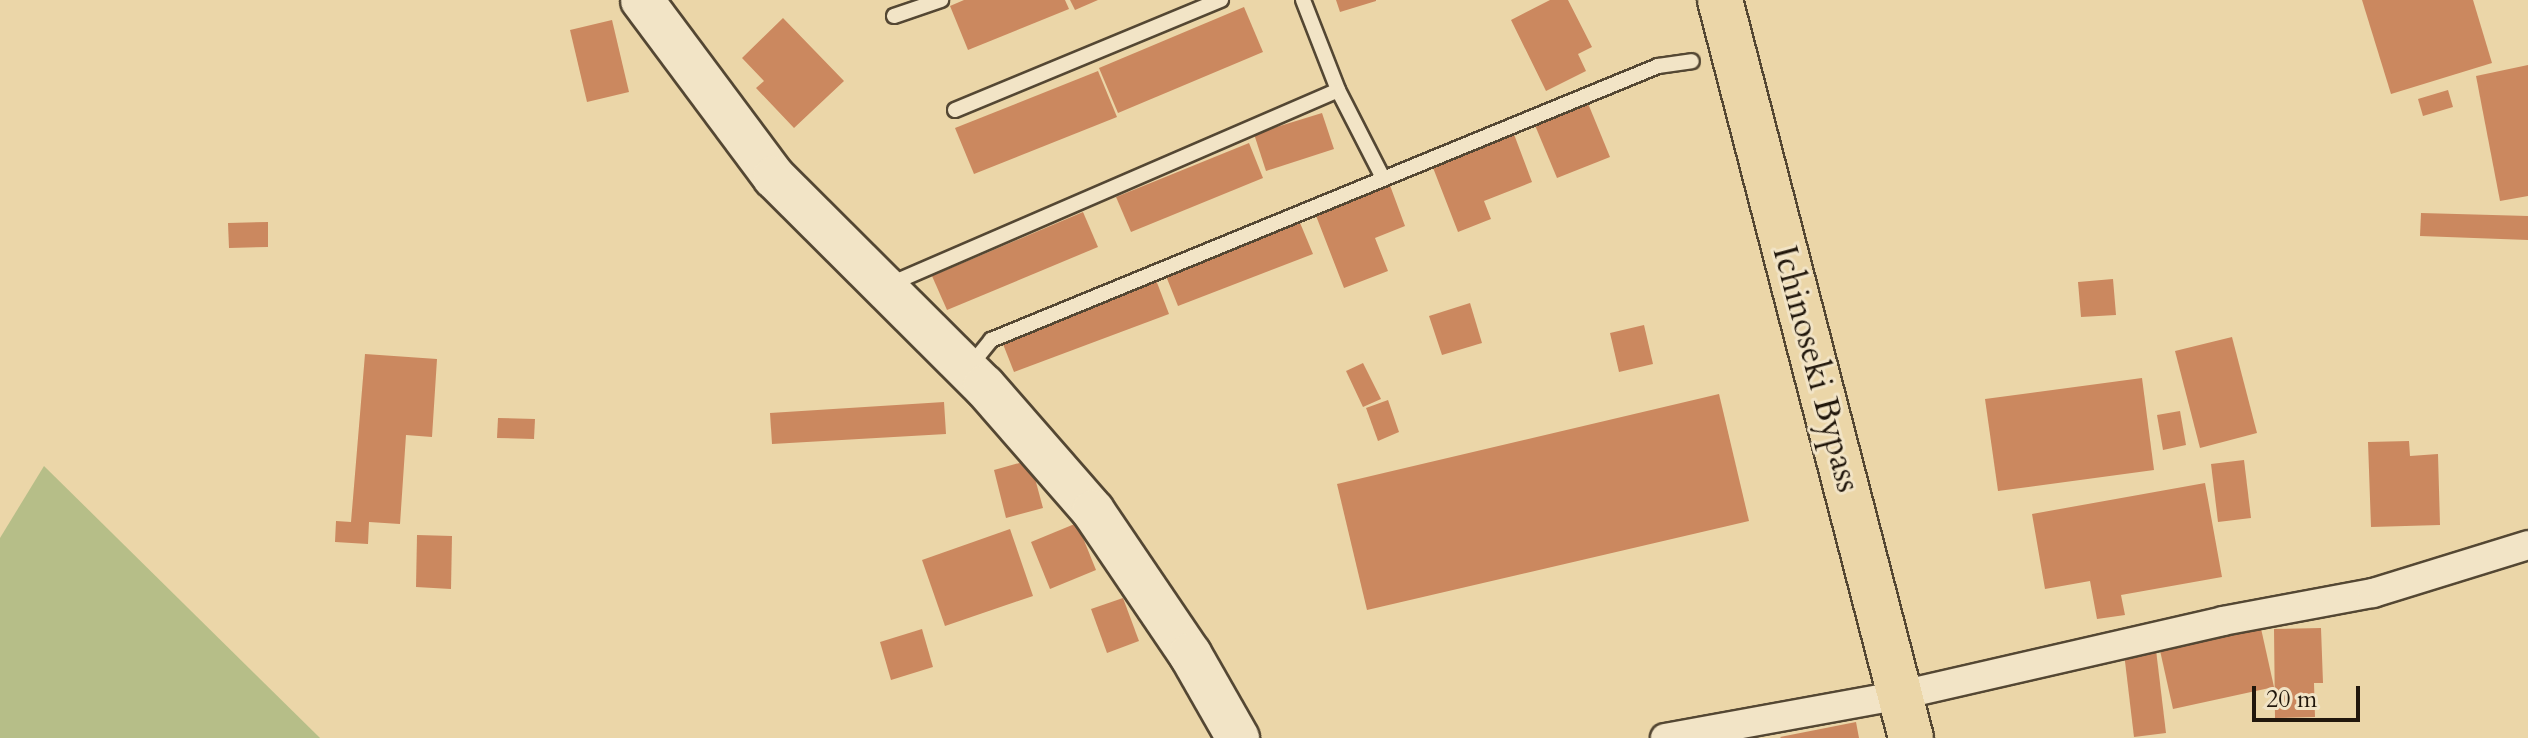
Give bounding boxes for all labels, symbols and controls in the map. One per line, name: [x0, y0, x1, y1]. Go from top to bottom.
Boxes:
street label: Ichinoseki Bypass: [1764, 241, 1868, 497]
scale bar: [2256, 670, 2364, 720]
text: 20 m: [2266, 683, 2317, 716]

